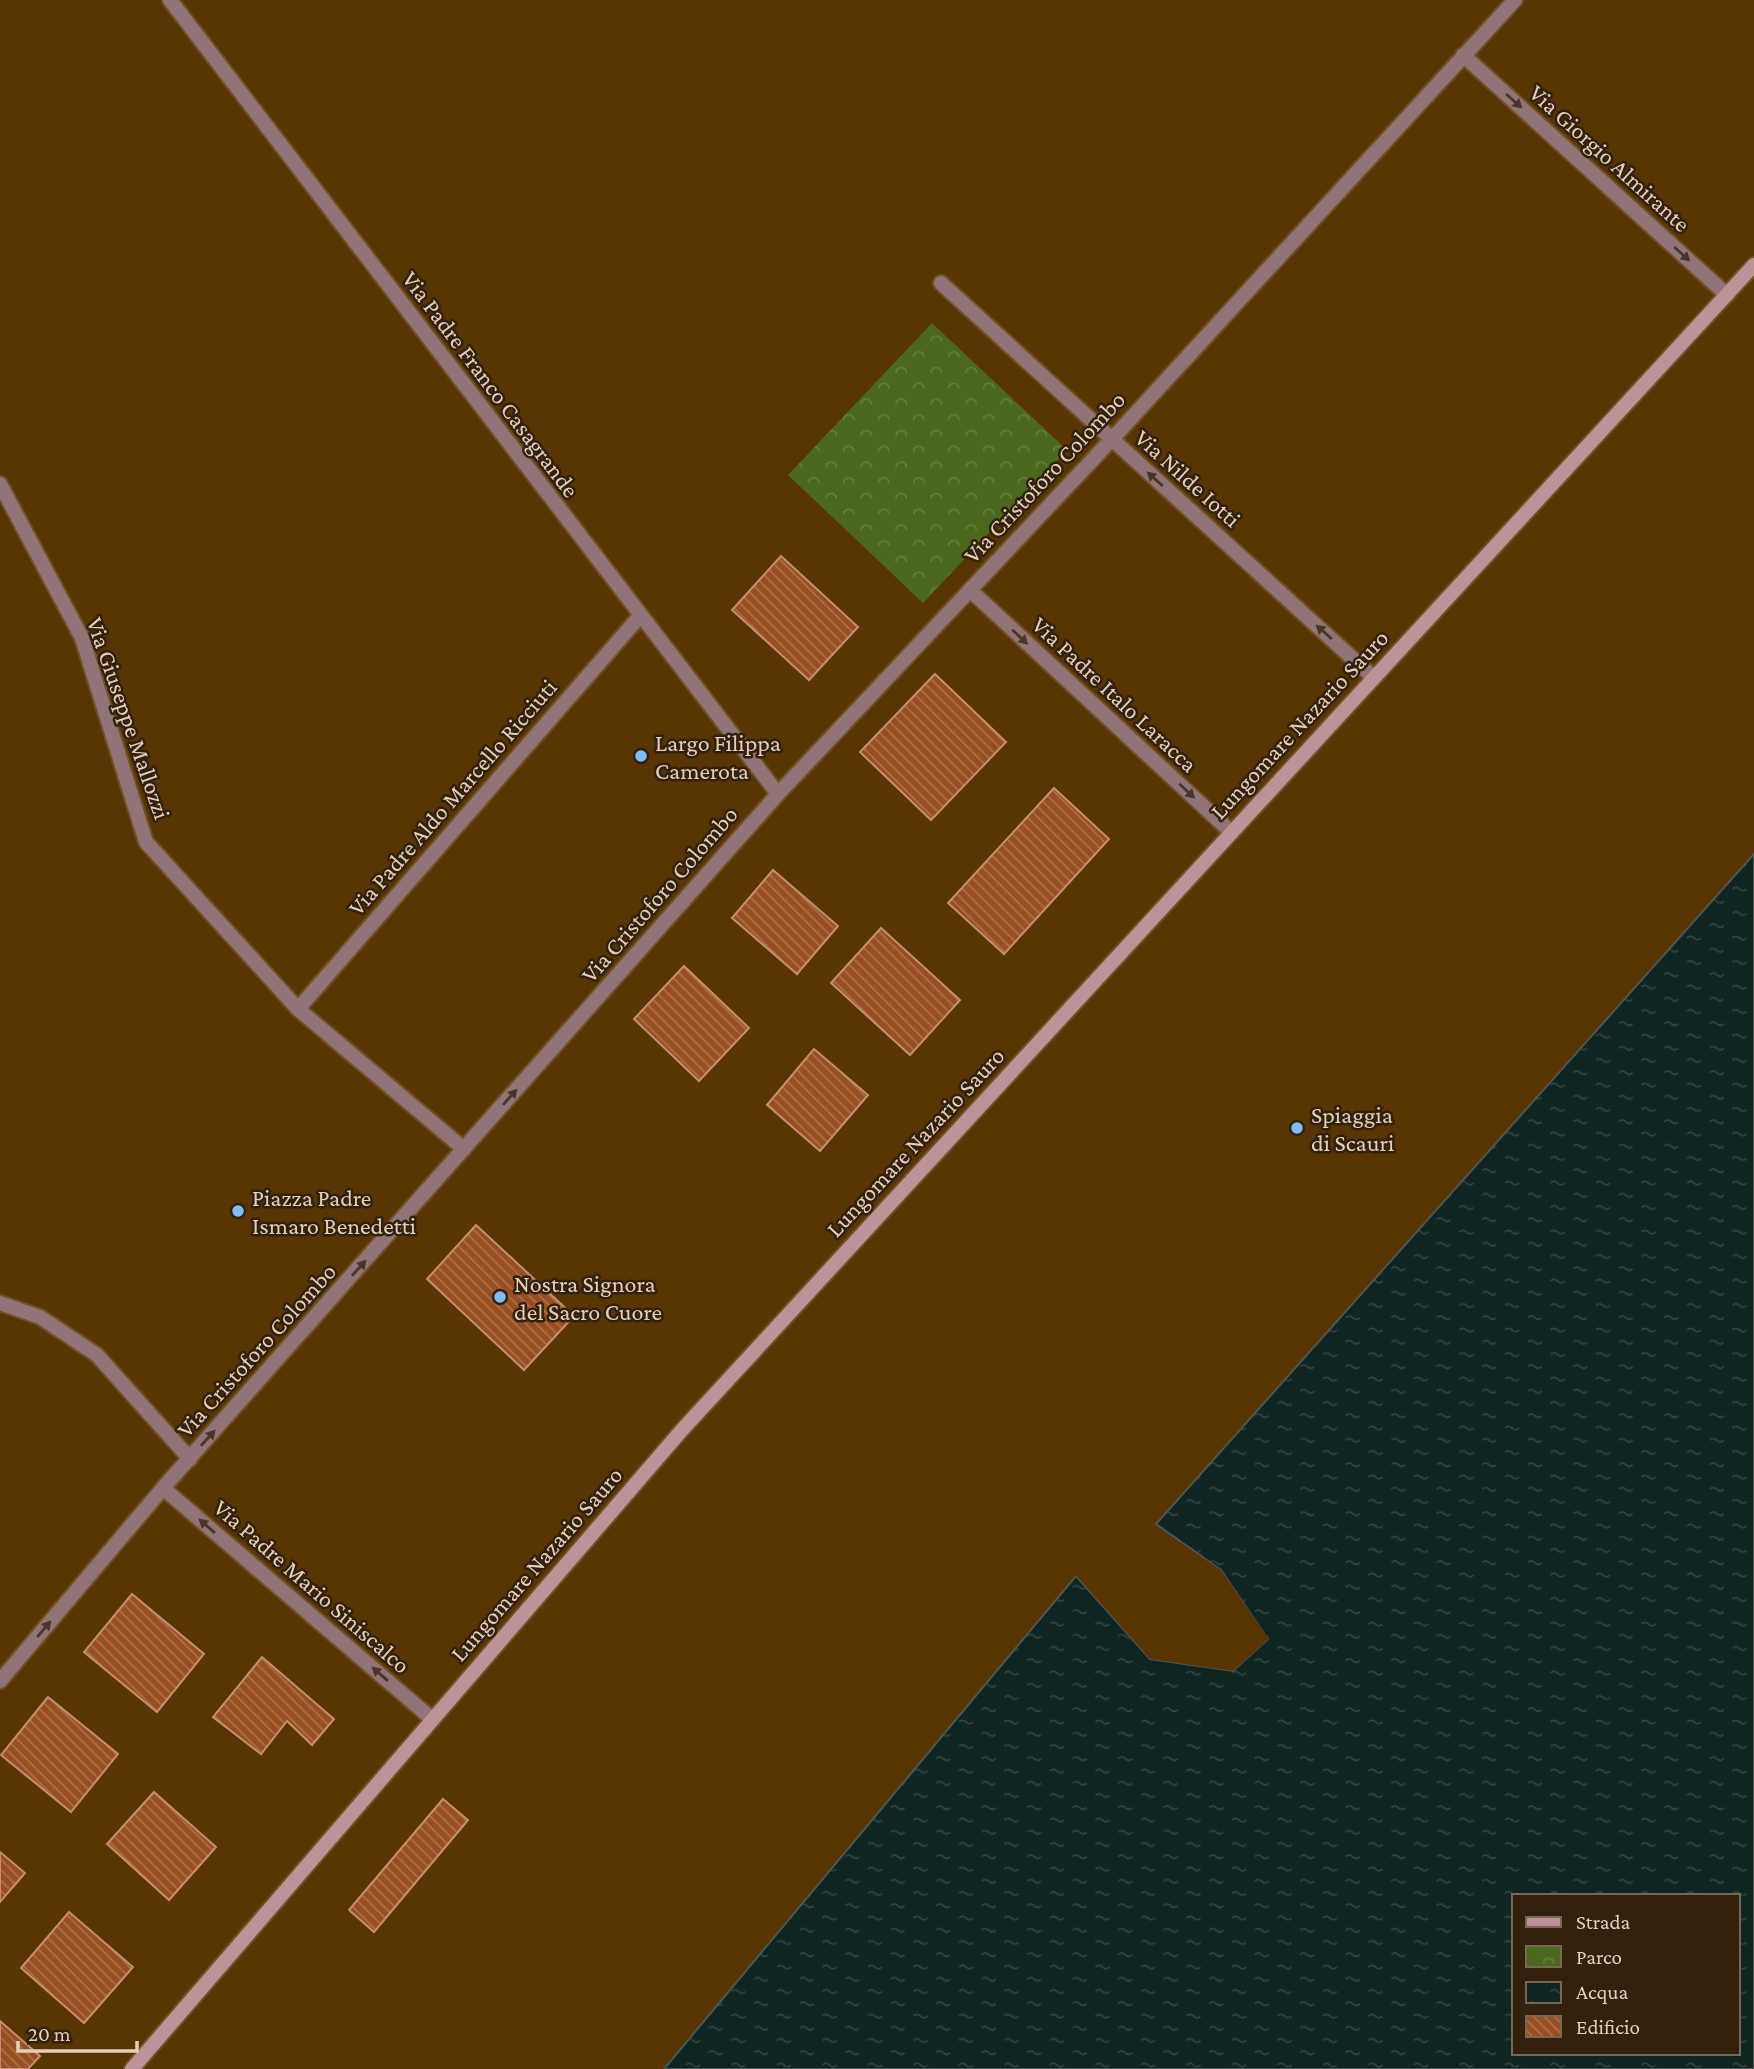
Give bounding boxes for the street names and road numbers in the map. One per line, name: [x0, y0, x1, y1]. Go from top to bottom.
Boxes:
street label: Via Giorgio Almirante: [1524, 79, 1696, 237]
street label: Via Padre Franco Casagrande: [397, 266, 585, 502]
street label: Via Cristoforo Colombo: [958, 386, 1130, 568]
street label: Via Nilde Iotti: [1130, 424, 1246, 532]
street label: Via Padre Italo Laracca: [1027, 611, 1203, 777]
street label: Via Giuseppe Mallozzi: [82, 613, 176, 823]
street label: Lungomare Nazario Sauro: [1204, 624, 1394, 824]
street label: Via Padre Aldo Marcello Ricciuti: [342, 674, 562, 920]
street label: Via Cristoforo Colombo: [575, 801, 743, 987]
street label: Lungomare Nazario Sauro: [820, 1042, 1010, 1242]
street label: Via Cristoforo Colombo: [171, 1258, 341, 1442]
street label: Lungomare Nazario Sauro: [444, 1461, 628, 1667]
street label: Via Padre Mario Siniscalco: [208, 1493, 416, 1679]

